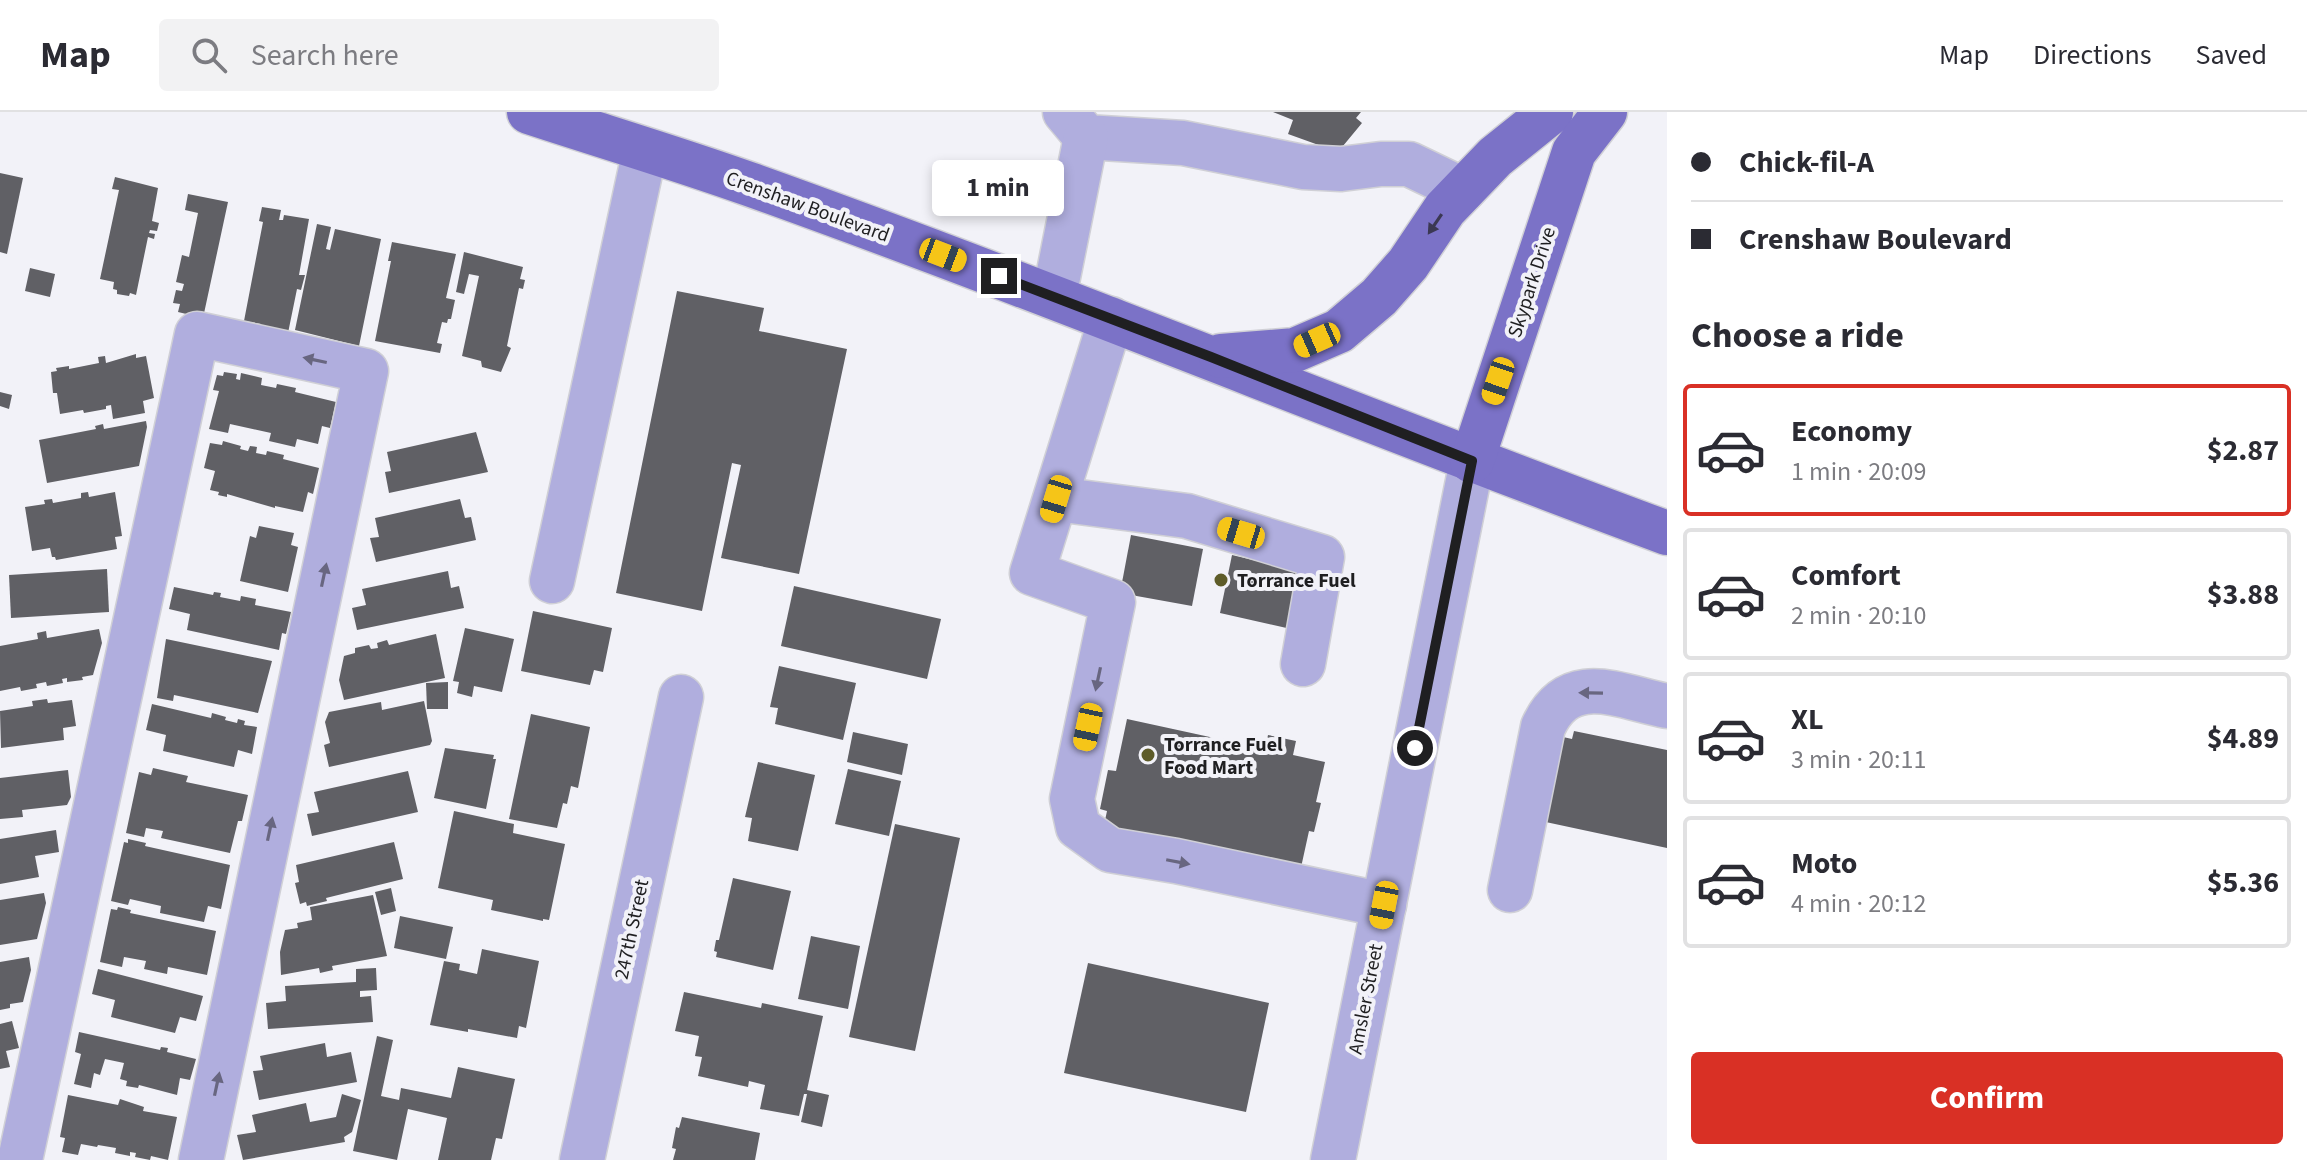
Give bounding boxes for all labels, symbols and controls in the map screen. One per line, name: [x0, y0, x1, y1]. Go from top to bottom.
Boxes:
search box: [159, 19, 719, 91]
text: Map: [40, 28, 111, 82]
icon: search: [187, 33, 231, 77]
text: Search here: [251, 34, 399, 77]
text: Map: [1939, 35, 1989, 75]
text: Directions: [2033, 35, 2152, 75]
text: Saved: [2196, 35, 2267, 75]
text: Chick-fil-A: [1739, 141, 1874, 184]
callout: 1 min: [933, 160, 1065, 216]
street label: Crenshaw Boulevard: [722, 164, 893, 250]
text: 1 min: [966, 169, 1030, 206]
one-way arrow: [1428, 213, 1443, 234]
text: Crenshaw Boulevard: [1739, 218, 2012, 261]
street label: Skypark Drive: [1501, 223, 1563, 341]
car: [916, 235, 970, 275]
route end: [981, 258, 1017, 294]
text: Choose a ride: [1691, 310, 1904, 361]
car: [1290, 319, 1344, 361]
one-way arrow: [303, 353, 328, 366]
car: [1479, 354, 1517, 408]
text: Economy: [1791, 410, 1912, 453]
icon: car: [1695, 414, 1767, 486]
text: $2.87: [2207, 429, 2279, 472]
text: 1 min · 20:09: [1791, 453, 1926, 490]
car: [1038, 473, 1074, 525]
car: [1215, 515, 1267, 551]
text: Comfort: [1791, 554, 1901, 597]
icon: car: [1695, 558, 1767, 630]
one-way arrow: [318, 562, 331, 587]
place label: Torrance Fuel: [1237, 567, 1356, 595]
marker: Torrance Fuel: [1212, 571, 1230, 589]
text: $3.88: [2207, 573, 2279, 616]
text: 2 min · 20:10: [1791, 597, 1926, 634]
one-way arrow: [1091, 666, 1104, 691]
one-way arrow: [1577, 687, 1603, 699]
text: XL: [1791, 698, 1824, 741]
car: [1071, 701, 1105, 753]
icon: car: [1695, 702, 1767, 774]
text: $4.89: [2207, 717, 2279, 760]
route start: [1397, 730, 1433, 766]
place label: Torrance Fuel Food Mart: [1164, 731, 1283, 782]
text: 3 min · 20:11: [1791, 741, 1926, 778]
marker: Torrance Fuel Food Mart: [1139, 746, 1157, 764]
one-way arrow: [264, 817, 277, 842]
text: Moto: [1791, 842, 1857, 885]
icon: car: [1695, 846, 1767, 918]
one-way arrow: [1166, 856, 1191, 868]
text: $5.36: [2207, 861, 2279, 904]
street label: 247th Street: [608, 876, 656, 982]
car: [1368, 879, 1400, 931]
text: 4 min · 20:12: [1791, 885, 1926, 922]
street label: Amsler Street: [1342, 941, 1390, 1057]
button: Confirm: [1691, 1052, 2283, 1144]
one-way arrow: [211, 1071, 224, 1096]

